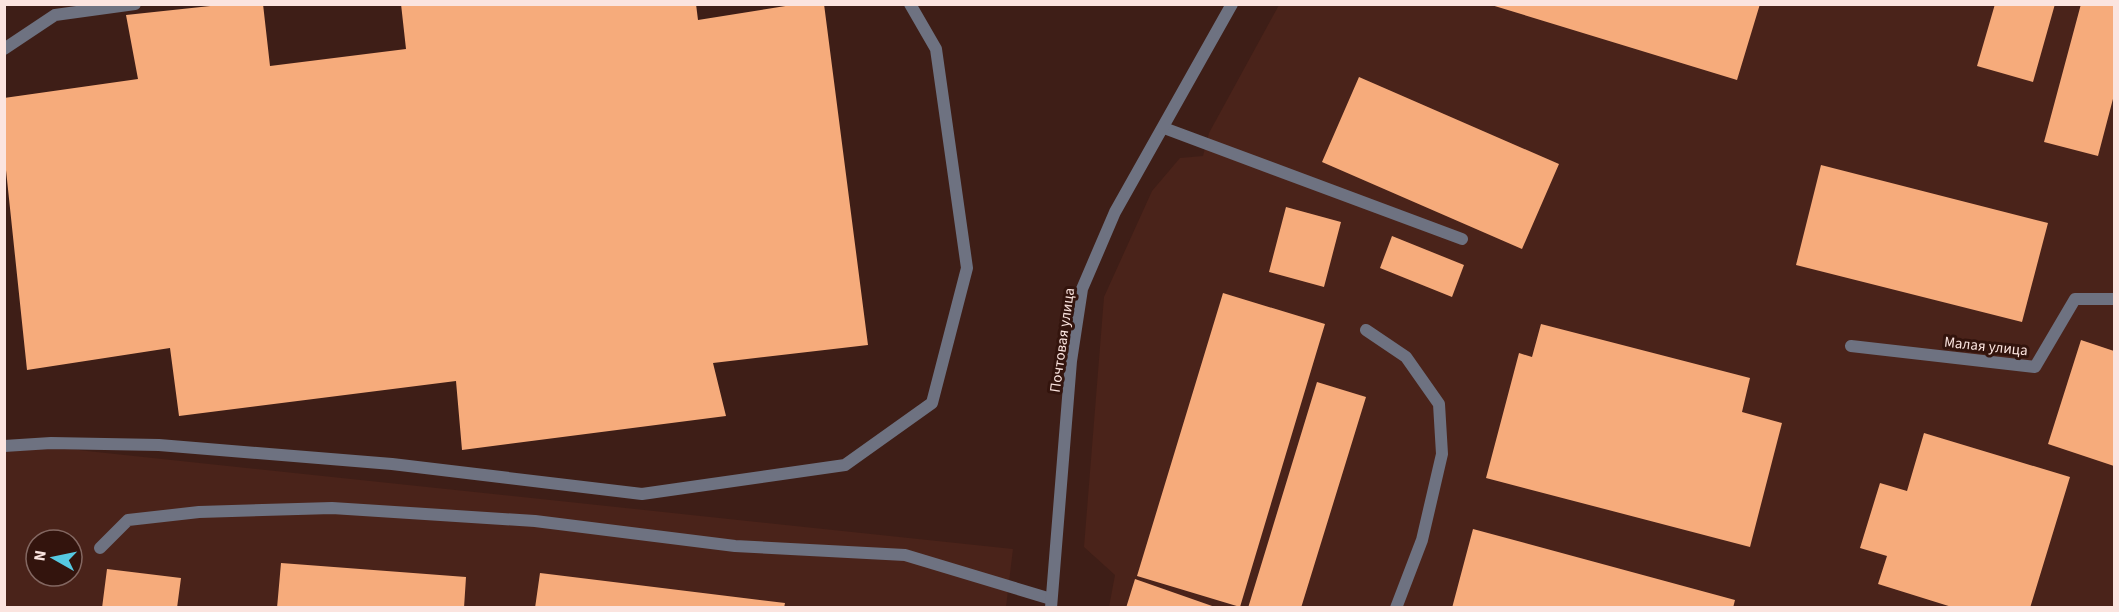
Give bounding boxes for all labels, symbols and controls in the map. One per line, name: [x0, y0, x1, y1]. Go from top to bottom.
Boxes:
street label: Почтовая улица: [1045, 286, 1080, 394]
street label: Малая улица: [1943, 332, 2029, 361]
north arrow: [24, 528, 84, 588]
text: N: [28, 549, 52, 563]

